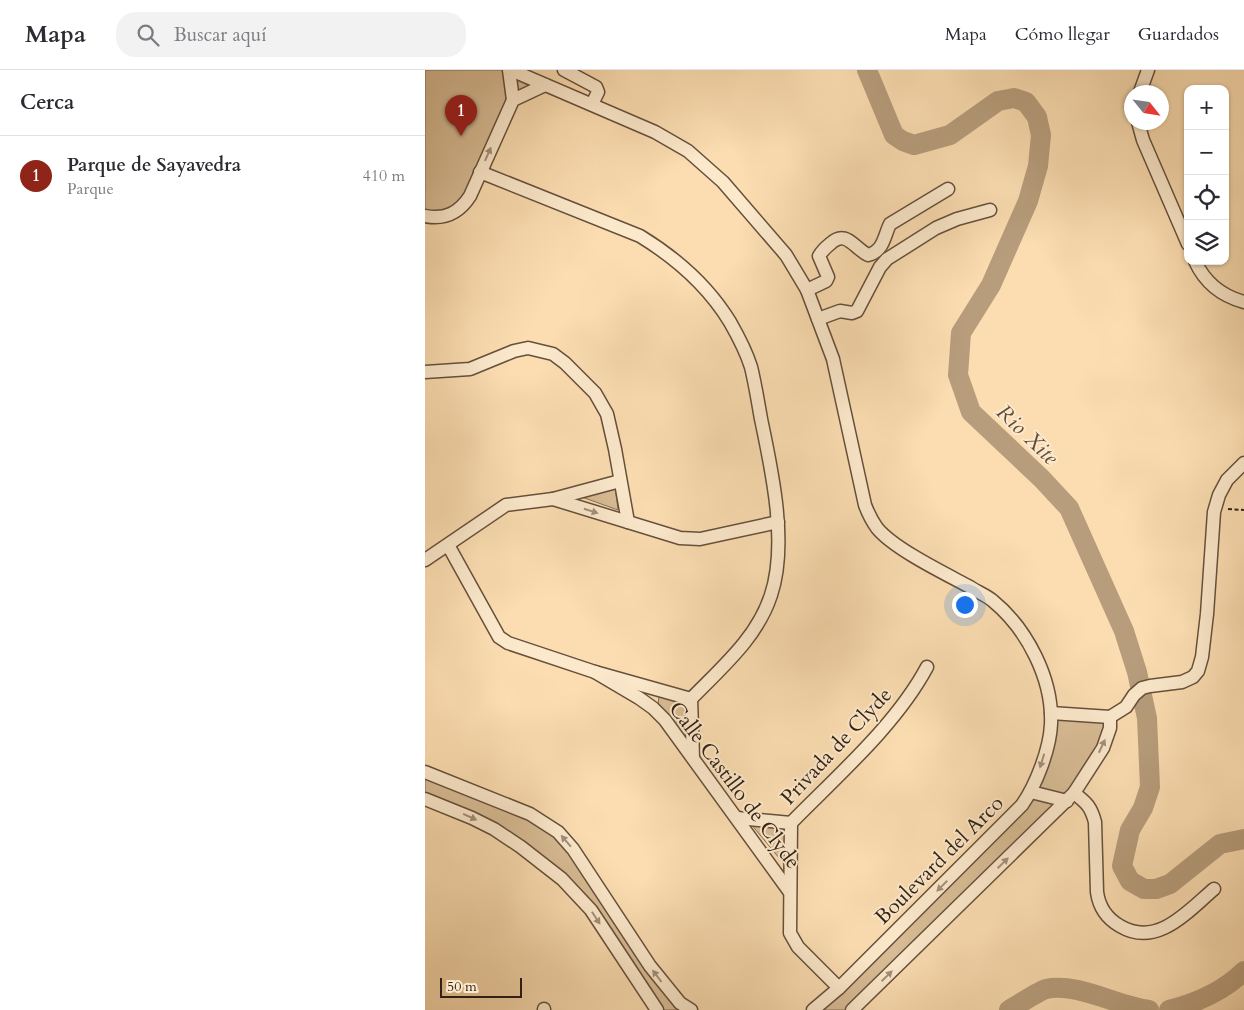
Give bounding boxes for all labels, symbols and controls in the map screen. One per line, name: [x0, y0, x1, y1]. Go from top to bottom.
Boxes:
search box: [116, 12, 466, 57]
text: Mapa: [25, 18, 86, 51]
icon: search: [134, 21, 162, 49]
text: Buscar aquí: [174, 22, 267, 48]
text: Mapa: [945, 22, 987, 47]
text: Cómo llegar: [1015, 22, 1110, 47]
text: Guardados: [1138, 22, 1219, 47]
north arrow: [1124, 85, 1169, 130]
map controls: [1184, 85, 1229, 265]
button: +: [1184, 85, 1229, 130]
text: Cerca: [20, 88, 74, 117]
pin: 1: [445, 95, 477, 136]
button: −: [1184, 130, 1229, 175]
one-way arrow: [485, 147, 493, 161]
text: Parque de Sayavedra: [67, 152, 241, 178]
text: 1: [32, 165, 40, 187]
text: 410 m: [363, 165, 405, 187]
button: locate: [1184, 175, 1229, 220]
text: Parque: [67, 178, 114, 200]
button: layers: [1184, 220, 1229, 265]
water label: Rio Xite: [990, 398, 1065, 472]
one-way arrow: [584, 507, 599, 515]
your location: [952, 592, 978, 618]
street label: Privada de Clyde: [774, 681, 899, 811]
street label: Calle Castillo de Clyde: [662, 696, 807, 875]
one-way arrow: [1099, 739, 1107, 753]
one-way arrow: [1038, 754, 1046, 769]
street label: Boulevard del Arco: [868, 789, 1010, 931]
one-way arrow: [463, 814, 477, 822]
one-way arrow: [560, 836, 572, 848]
one-way arrow: [997, 857, 1009, 869]
one-way arrow: [936, 879, 948, 891]
one-way arrow: [591, 911, 601, 924]
one-way arrow: [652, 970, 663, 983]
one-way arrow: [881, 970, 893, 982]
scale bar: [440, 975, 523, 998]
text: 50 m: [447, 977, 477, 996]

